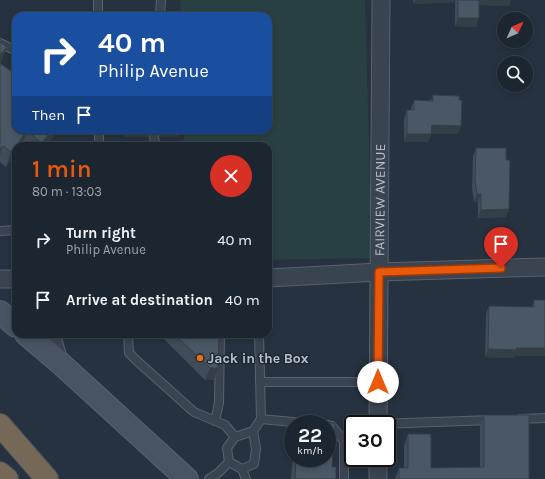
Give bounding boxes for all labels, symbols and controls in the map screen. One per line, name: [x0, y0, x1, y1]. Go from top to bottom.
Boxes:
north arrow: [497, 12, 533, 48]
map controls: [497, 12, 533, 92]
text: 40 m: [98, 26, 166, 59]
icon: right: [32, 28, 84, 80]
button: search: [497, 56, 533, 92]
text: Philip Avenue: [98, 60, 209, 82]
icon: arrive: [73, 104, 95, 126]
text: Then: [32, 106, 65, 124]
street label: FAIRVIEW AVENUE: [371, 144, 389, 256]
text: 1 min: [32, 155, 92, 183]
button: close: [210, 155, 252, 197]
text: 80 m · 13:03: [32, 184, 102, 199]
text: Turn right: [66, 224, 136, 242]
pin: [484, 227, 518, 268]
icon: right: [32, 229, 54, 251]
text: 40 m: [217, 231, 252, 249]
icon: arrive: [490, 233, 512, 255]
text: Philip Avenue: [66, 242, 146, 257]
icon: arrive: [32, 289, 54, 311]
text: Arrive at destination: [66, 291, 213, 309]
text: 40 m: [225, 291, 260, 309]
place label: Jack in the Box: [208, 350, 309, 367]
marker: Jack in the Box: [195, 353, 205, 363]
position arrow: [357, 361, 399, 403]
speed limit sign: 30: [344, 415, 396, 467]
text: 22: [298, 424, 322, 447]
text: km/h: [297, 445, 323, 457]

